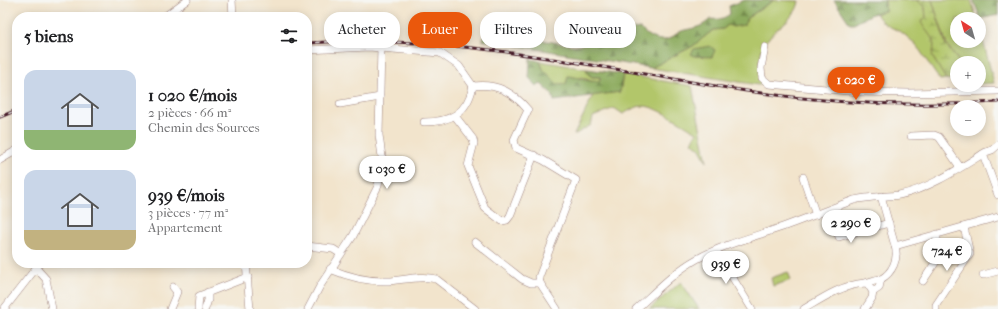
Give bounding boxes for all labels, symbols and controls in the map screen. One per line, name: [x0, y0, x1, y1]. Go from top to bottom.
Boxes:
chip: Acheter: [324, 12, 400, 48]
chip: Louer: [408, 12, 472, 48]
chip: Filtres: [480, 12, 546, 48]
chip: Nouveau: [554, 12, 636, 48]
north arrow: [950, 12, 986, 48]
map controls: [950, 12, 986, 136]
icon: filters: [278, 25, 300, 47]
text: 5 biens: [24, 26, 73, 46]
button: +: [950, 56, 986, 92]
pin: 1 020 €: [819, 67, 893, 101]
text: 1 020 €: [837, 72, 875, 87]
text: 1 020 €/mois: [148, 85, 237, 105]
icon: home: [56, 86, 104, 134]
button: −: [950, 100, 986, 136]
text: 2 pièces · 66 m²: [148, 105, 231, 120]
text: Chemin des Sources: [148, 120, 260, 135]
pin: 1 030 €: [350, 156, 424, 190]
text: 1 030 €: [368, 161, 406, 176]
text: 939 €/mois: [148, 185, 225, 205]
icon: home: [56, 186, 104, 234]
text: 3 pièces · 77 m²: [148, 205, 228, 220]
pin: 2 290 €: [814, 210, 888, 244]
text: 2 290 €: [831, 215, 871, 230]
text: Appartement: [148, 220, 223, 235]
pin: 724 €: [919, 238, 975, 272]
text: 724 €: [931, 243, 963, 258]
pin: 939 €: [698, 251, 754, 285]
text: 939 €: [711, 256, 741, 271]

